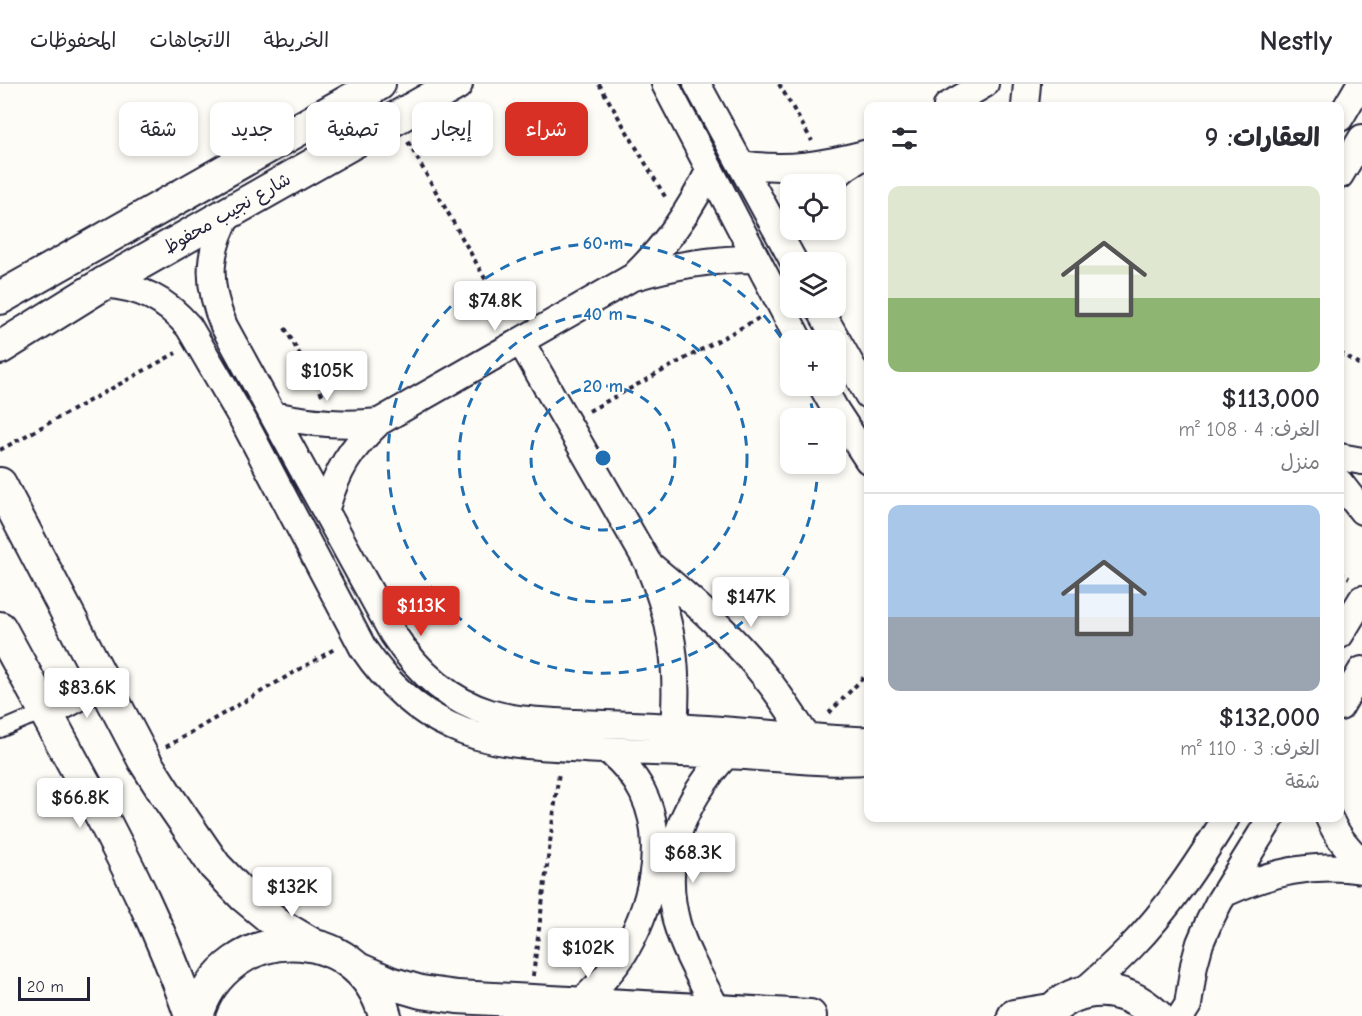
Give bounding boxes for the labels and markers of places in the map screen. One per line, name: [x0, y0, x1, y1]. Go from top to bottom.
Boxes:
pin: $74.8K: [446, 281, 544, 332]
pin: $105K: [285, 351, 369, 402]
centre of rings: [593, 448, 613, 468]
pin: $147K: [709, 577, 793, 628]
pin: $113K: [379, 586, 463, 637]
pin: $83.6K: [38, 668, 136, 719]
pin: $66.8K: [31, 778, 129, 829]
pin: $68.3K: [644, 833, 742, 884]
pin: $132K: [250, 867, 334, 918]
pin: $102K: [546, 928, 630, 979]

